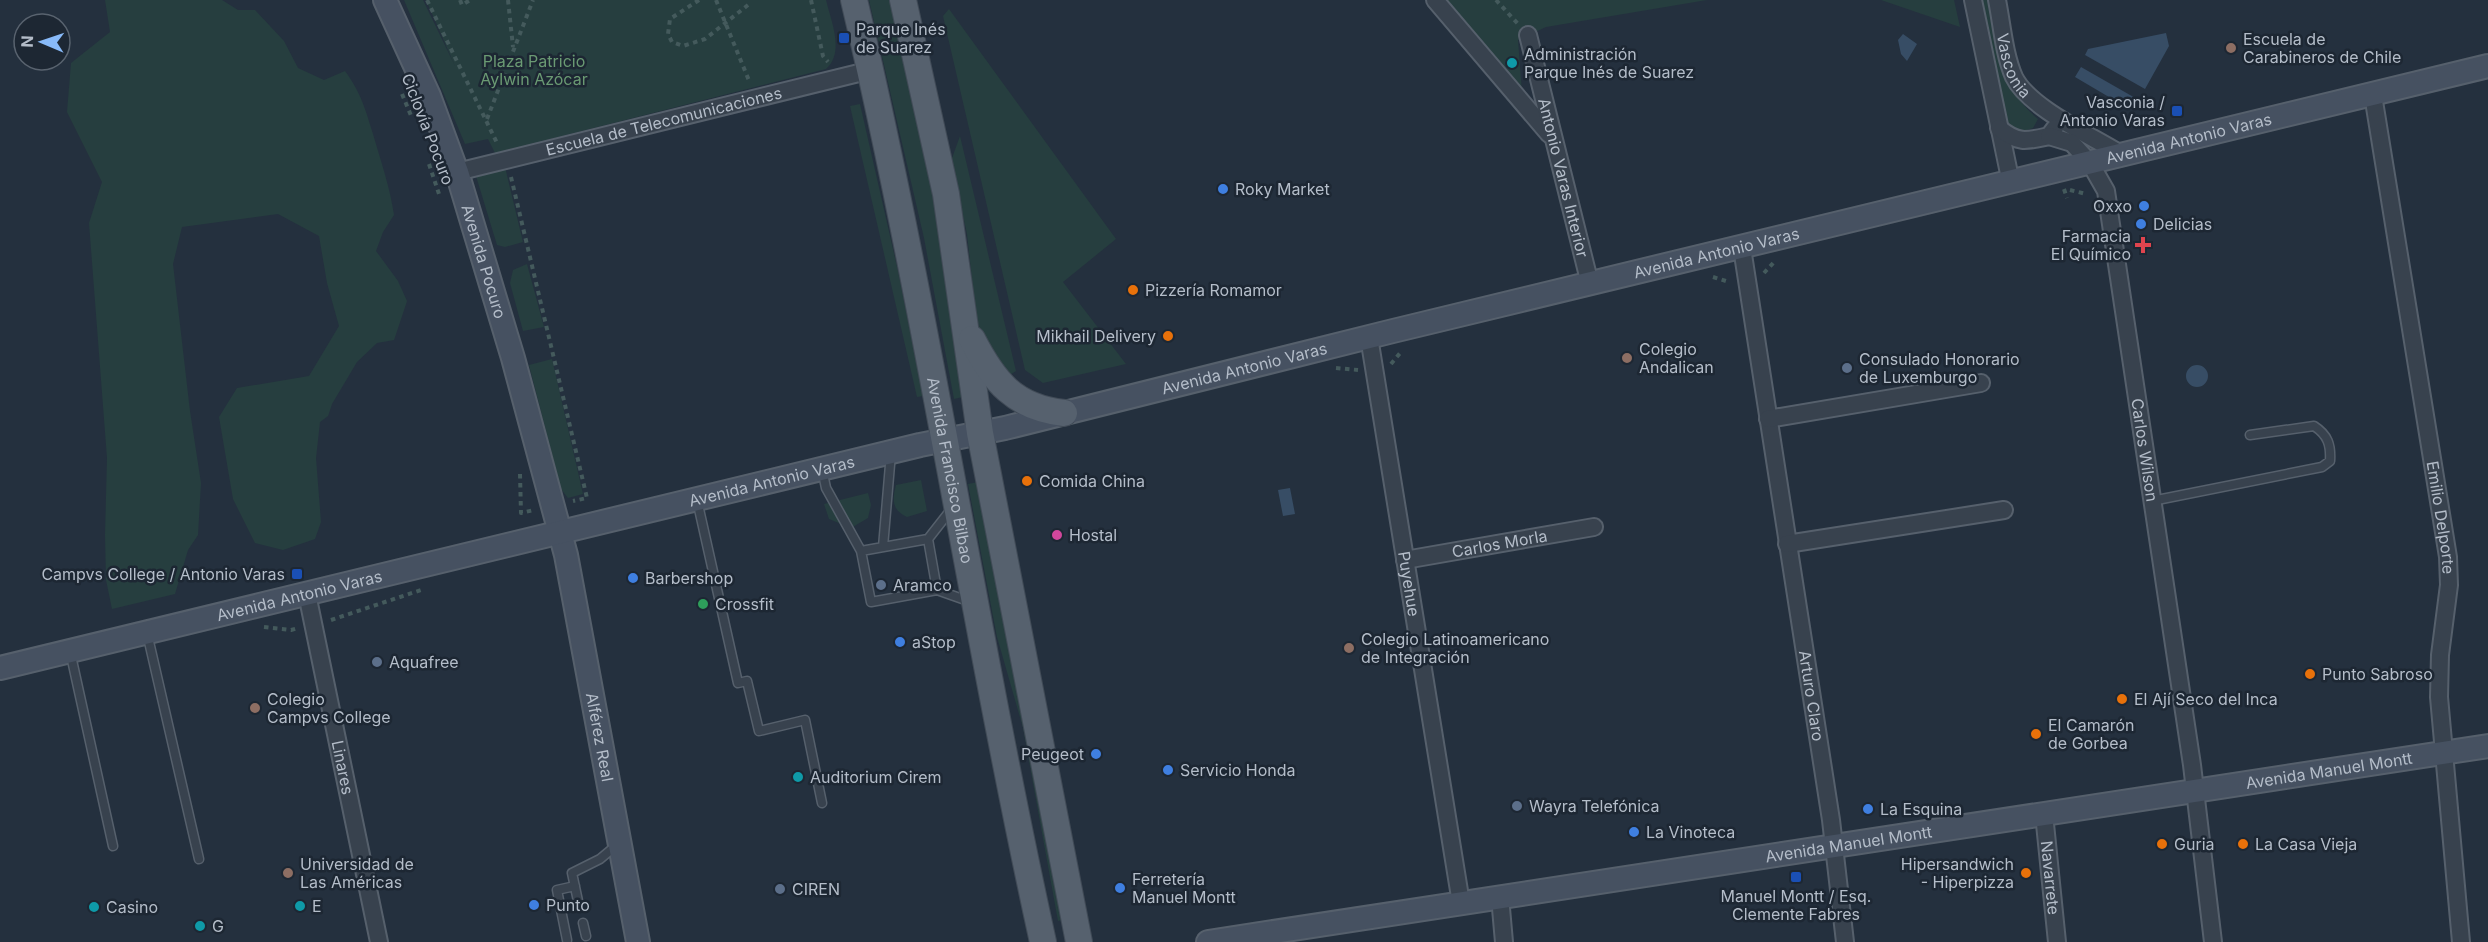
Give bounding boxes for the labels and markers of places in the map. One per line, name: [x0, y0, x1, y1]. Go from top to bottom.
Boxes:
place label: Parque Inés de Suarez: [856, 19, 946, 57]
place label: Escuela de Carabineros de Chile: [2243, 29, 2401, 67]
marker: Parque Inés de Suarez: [837, 31, 851, 45]
marker: Escuela de Carabineros de Chile: [2224, 41, 2238, 55]
place label: Administración Parque Inés de Suarez: [1524, 44, 1694, 82]
marker: Administración Parque Inés de Suarez: [1505, 56, 1519, 70]
place label: Vasconia / Antonio Varas: [2060, 92, 2165, 130]
marker: Vasconia / Antonio Varas: [2170, 104, 2184, 118]
place label: Roky Market: [1235, 179, 1330, 199]
marker: Roky Market: [1216, 182, 1230, 196]
place label: Oxxo: [2093, 196, 2132, 216]
marker: Oxxo: [2137, 199, 2151, 213]
place label: Delicias: [2153, 214, 2212, 234]
marker: Delicias: [2134, 217, 2148, 231]
place label: Farmacia El Químico: [2051, 226, 2131, 264]
marker: Farmacia El Químico: [2136, 238, 2150, 252]
place label: Pizzería Romamor: [1145, 280, 1282, 300]
marker: Pizzería Romamor: [1126, 283, 1140, 297]
place label: Mikhail Delivery: [1036, 326, 1156, 346]
marker: Mikhail Delivery: [1161, 329, 1175, 343]
place label: Colegio Andalican: [1639, 339, 1714, 377]
place label: Consulado Honorario de Luxemburgo: [1859, 349, 2020, 387]
marker: Colegio Andalican: [1620, 351, 1634, 365]
marker: Consulado Honorario de Luxemburgo: [1840, 361, 1854, 375]
place label: Comida China: [1039, 471, 1145, 491]
marker: Comida China: [1020, 474, 1034, 488]
place label: Hostal: [1069, 525, 1117, 545]
marker: Hostal: [1050, 528, 1064, 542]
place label: Campvs College / Antonio Varas: [41, 564, 285, 584]
marker: Campvs College / Antonio Varas: [290, 567, 304, 581]
place label: Barbershop: [645, 568, 733, 588]
marker: Barbershop: [626, 571, 640, 585]
place label: Aramco: [893, 575, 952, 595]
marker: Aramco: [874, 578, 888, 592]
place label: Crossfit: [715, 594, 774, 614]
marker: Crossfit: [696, 597, 710, 611]
place label: Colegio Latinoamericano de Integración: [1361, 629, 1549, 667]
place label: aStop: [912, 632, 956, 652]
marker: aStop: [893, 635, 907, 649]
marker: Colegio Latinoamericano de Integración: [1342, 641, 1356, 655]
place label: Aquafree: [389, 652, 459, 672]
marker: Aquafree: [370, 655, 384, 669]
place label: Punto Sabroso: [2322, 664, 2433, 684]
marker: Punto Sabroso: [2303, 667, 2317, 681]
place label: Colegio Campvs College: [267, 689, 391, 727]
place label: El Ají Seco del Inca: [2134, 689, 2278, 709]
marker: El Ají Seco del Inca: [2115, 692, 2129, 706]
marker: Colegio Campvs College: [248, 701, 262, 715]
place label: El Camarón de Gorbea: [2048, 715, 2134, 753]
marker: El Camarón de Gorbea: [2029, 727, 2043, 741]
place label: Peugeot: [1021, 744, 1084, 764]
marker: Peugeot: [1089, 747, 1103, 761]
place label: Servicio Honda: [1180, 760, 1296, 780]
marker: Servicio Honda: [1161, 763, 1175, 777]
place label: Auditorium Cirem: [810, 767, 942, 787]
marker: Auditorium Cirem: [791, 770, 805, 784]
place label: Wayra Telefónica: [1529, 796, 1659, 816]
marker: Wayra Telefónica: [1510, 799, 1524, 813]
place label: La Esquina: [1880, 799, 1962, 819]
marker: La Esquina: [1861, 802, 1875, 816]
place label: La Vinoteca: [1646, 822, 1735, 842]
marker: La Vinoteca: [1627, 825, 1641, 839]
place label: Guria: [2174, 834, 2215, 854]
place label: La Casa Vieja: [2255, 834, 2357, 854]
marker: Guria: [2155, 837, 2169, 851]
marker: La Casa Vieja: [2236, 837, 2250, 851]
place label: Universidad de Las Américas: [300, 854, 414, 892]
place label: Hipersandwich - Hiperpizza: [1901, 854, 2014, 892]
marker: Universidad de Las Américas: [281, 866, 295, 880]
marker: Hipersandwich - Hiperpizza: [2019, 866, 2033, 880]
place label: Ferretería Manuel Montt: [1132, 869, 1236, 907]
marker: Manuel Montt / Esq. Clemente Fabres: [1789, 870, 1803, 884]
place label: CIREN: [792, 879, 840, 899]
marker: Ferretería Manuel Montt: [1113, 881, 1127, 895]
marker: CIREN: [773, 882, 787, 896]
place label: Manuel Montt / Esq. Clemente Fabres: [1721, 886, 1871, 924]
place label: Punto: [546, 895, 590, 915]
place label: E: [312, 896, 322, 916]
place label: Casino: [106, 897, 158, 917]
marker: Punto: [527, 898, 541, 912]
marker: E: [293, 899, 307, 913]
marker: Casino: [87, 900, 101, 914]
place label: G: [212, 916, 224, 936]
marker: G: [193, 919, 207, 933]

